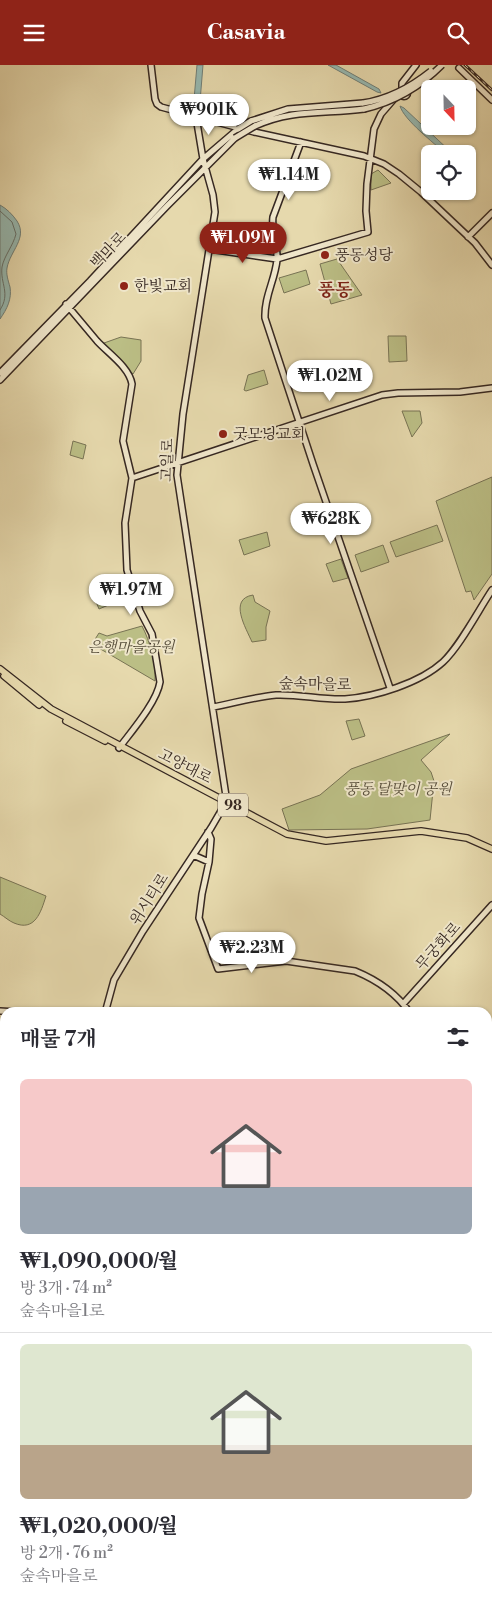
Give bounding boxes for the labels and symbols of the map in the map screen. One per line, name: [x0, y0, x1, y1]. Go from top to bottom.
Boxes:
north arrow: [421, 80, 476, 135]
pin: ₩901K: [174, 93, 244, 136]
pin: ₩1.14M: [248, 159, 330, 201]
pin: ₩1.09M: [202, 221, 284, 264]
street label: 백마로: [86, 228, 131, 273]
place label: 풍동성당: [335, 246, 393, 265]
marker: 풍동성당: [319, 249, 331, 261]
place label: 한빛교회: [134, 277, 192, 296]
district label: 풍동: [318, 279, 353, 302]
marker: 한빛교회: [118, 280, 130, 292]
pin: ₩1.02M: [289, 359, 371, 402]
place label: 굿모닝교회: [233, 425, 305, 444]
marker: 굿모닝교회: [217, 428, 229, 440]
street label: 고일로: [157, 437, 178, 482]
pin: ₩628K: [296, 503, 366, 545]
pin: ₩1.97M: [90, 573, 172, 616]
park label: 은행마을공원: [88, 638, 176, 657]
street label: 숲속마을로: [279, 674, 352, 695]
street label: 고양대로: [155, 745, 215, 788]
park label: 풍동 달맞이 공원: [344, 780, 453, 799]
road number: 98: [218, 793, 248, 817]
street label: 위시티로: [126, 869, 173, 929]
street label: 무궁화로: [412, 918, 465, 974]
pin: ₩2.23M: [211, 931, 293, 974]

